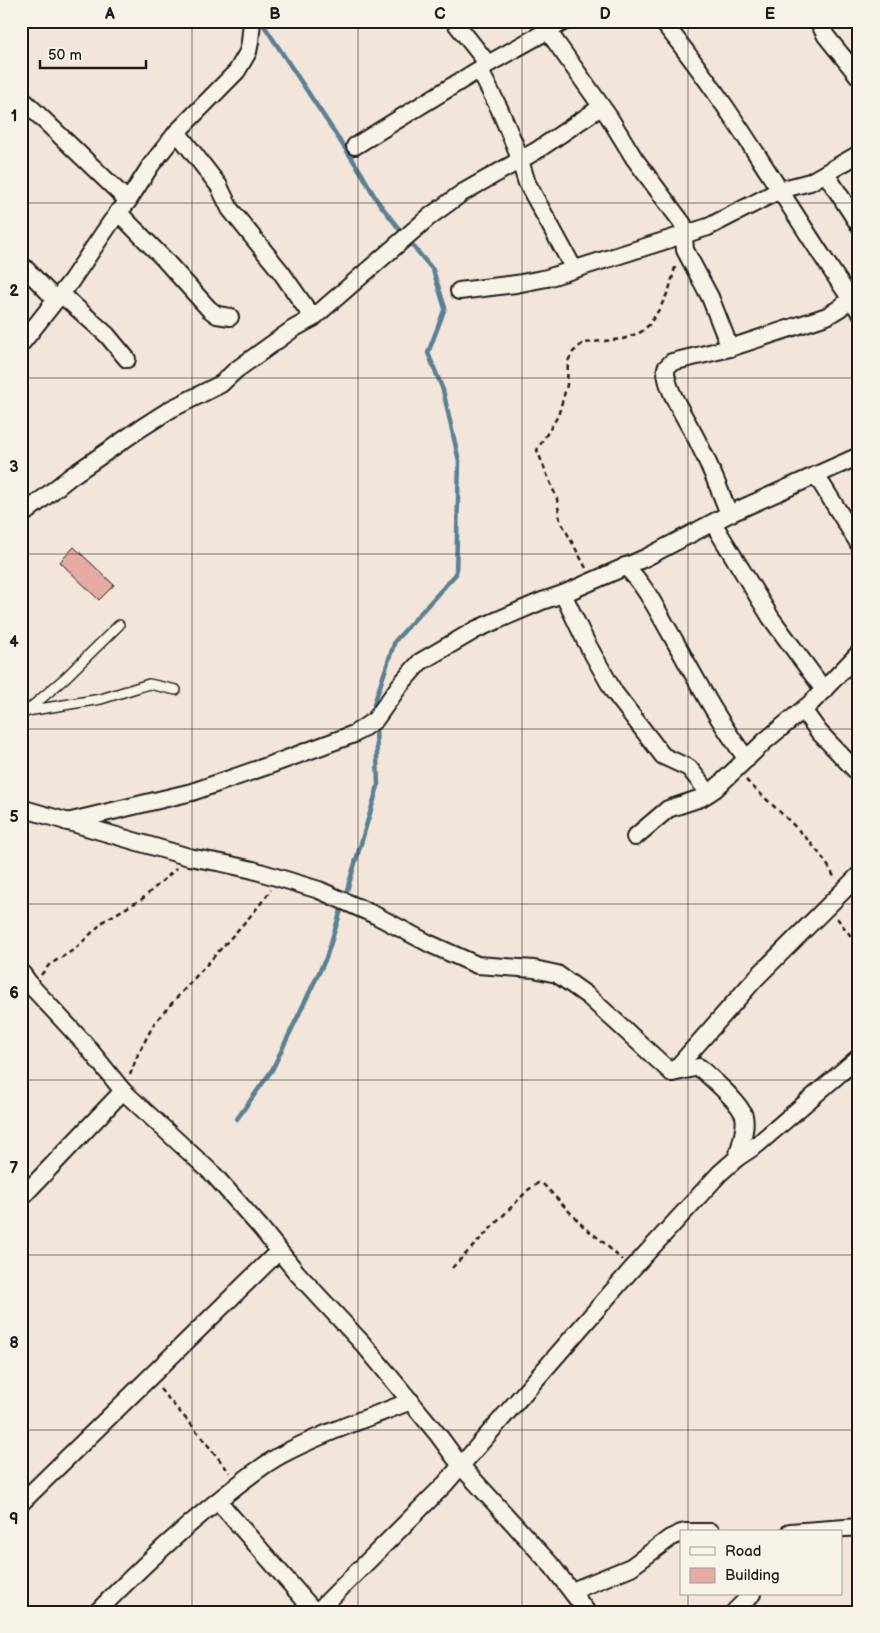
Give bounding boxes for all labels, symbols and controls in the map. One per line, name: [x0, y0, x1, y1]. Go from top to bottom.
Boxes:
text: A: [104, 5, 115, 24]
text: B: [269, 5, 281, 24]
text: C: [434, 5, 446, 24]
text: D: [599, 5, 611, 24]
text: E: [765, 5, 775, 24]
scale bar: [40, 38, 146, 70]
text: 50 m: [48, 46, 82, 65]
text: 1: [11, 107, 17, 126]
text: 2: [9, 282, 19, 301]
text: 3: [9, 458, 19, 477]
text: 4: [9, 633, 19, 652]
text: 5: [9, 808, 19, 827]
text: 6: [9, 984, 19, 1003]
text: 7: [10, 1159, 19, 1178]
text: 8: [9, 1334, 19, 1353]
text: 9: [9, 1510, 19, 1529]
legend: [680, 1530, 842, 1596]
text: Road: [725, 1542, 761, 1561]
text: Building: [725, 1566, 780, 1585]

